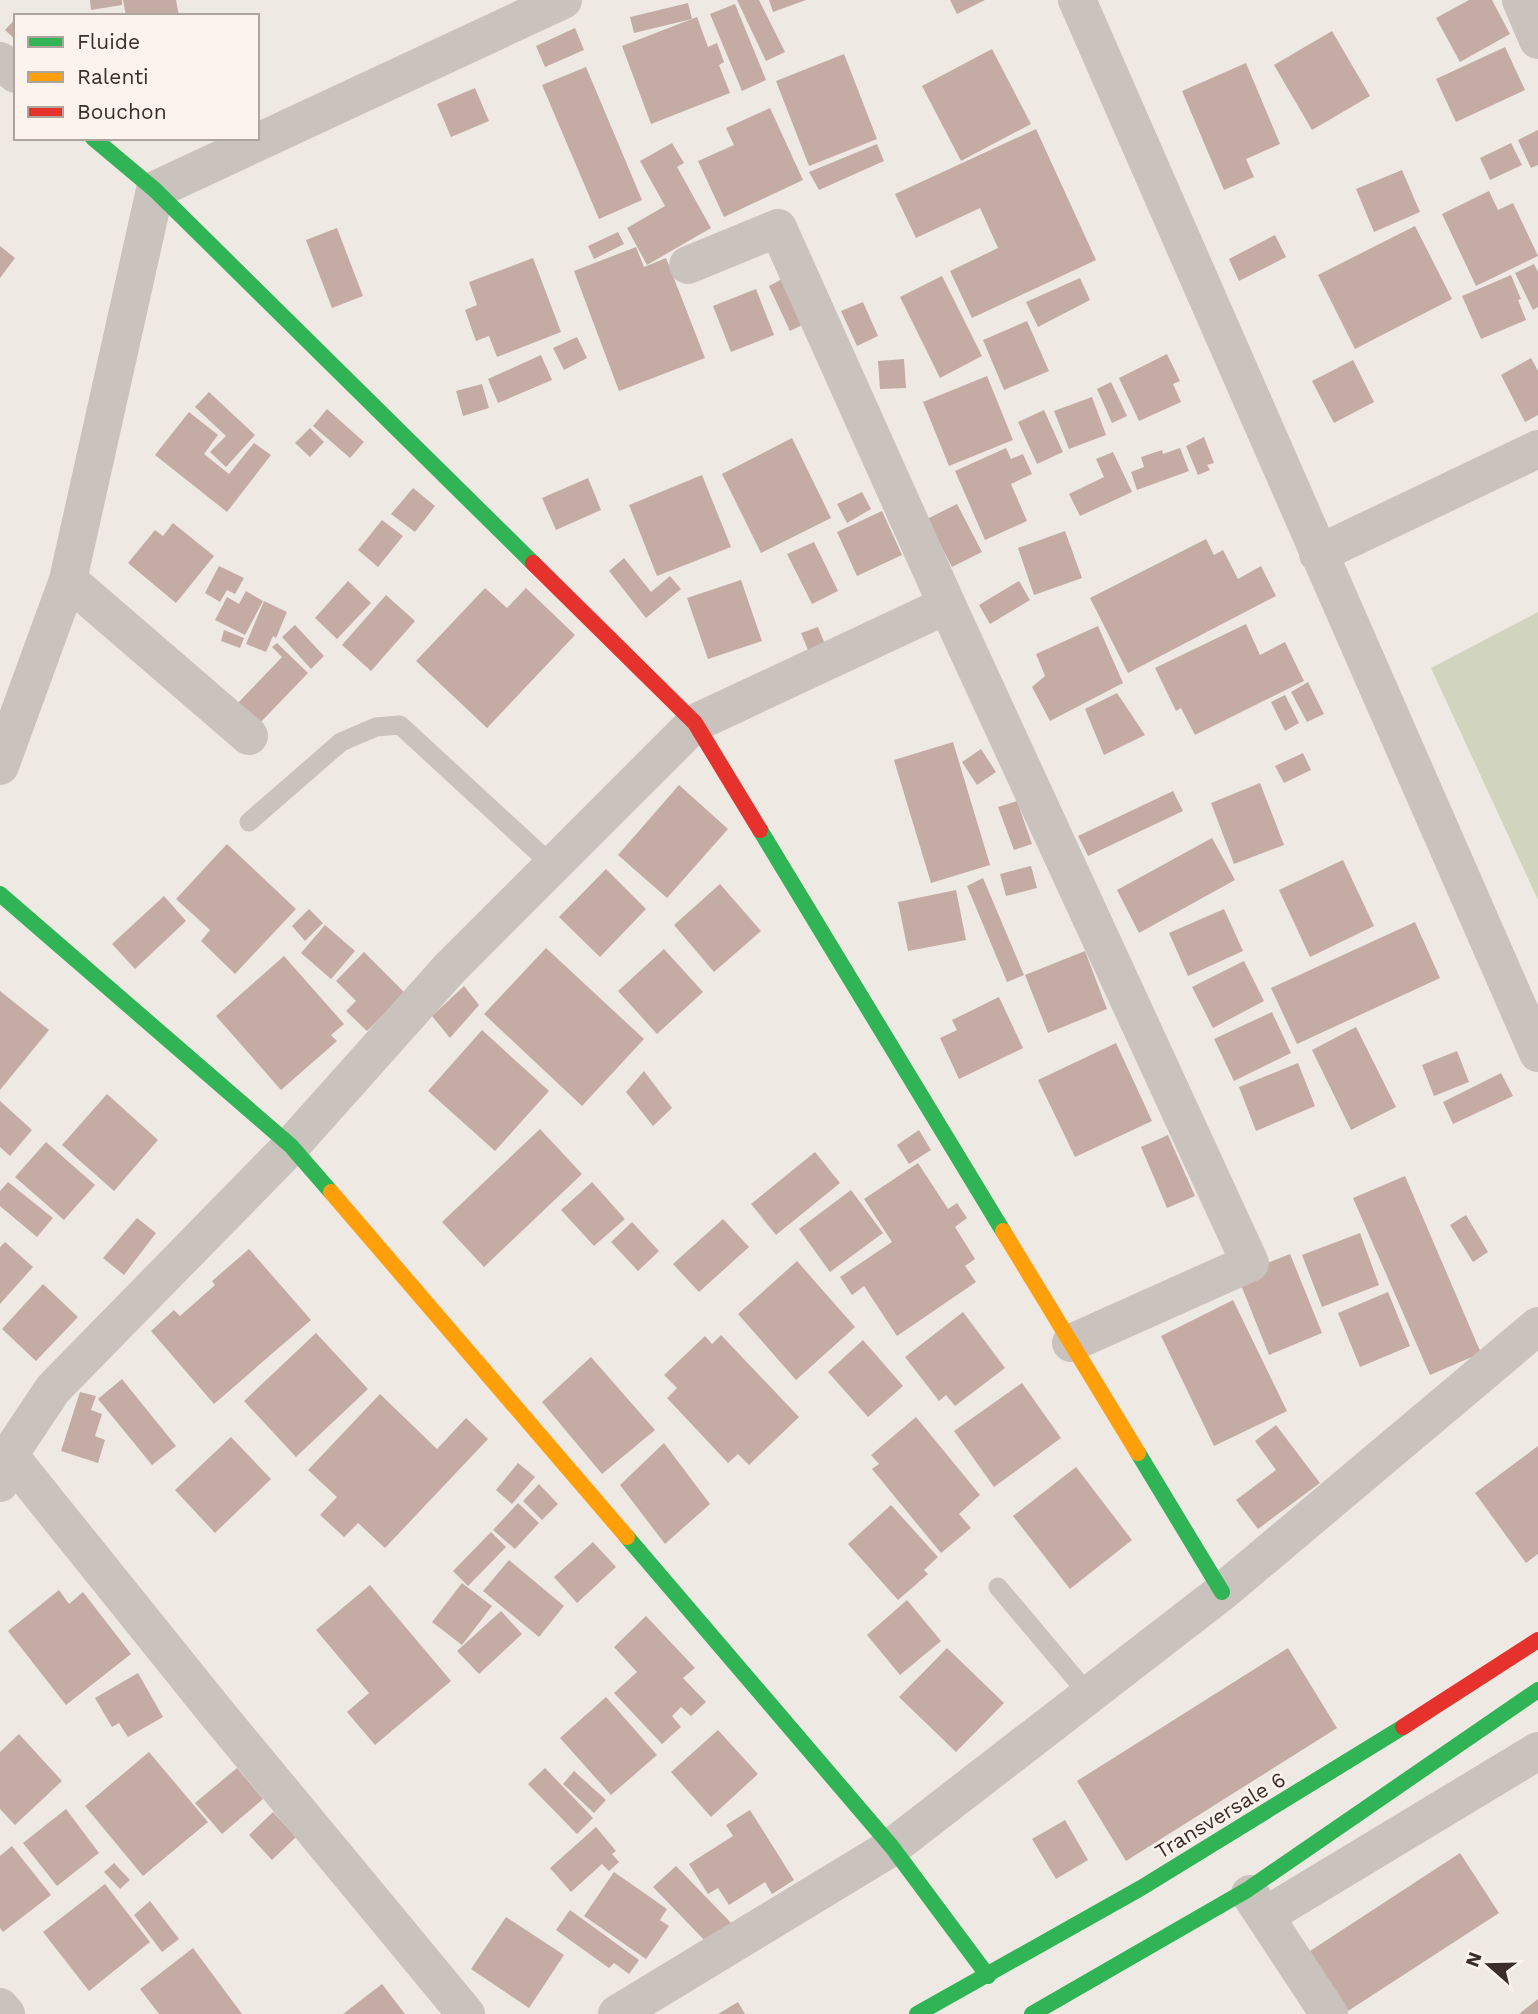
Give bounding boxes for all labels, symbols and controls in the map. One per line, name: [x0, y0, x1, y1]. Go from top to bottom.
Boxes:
legend: [14, 14, 259, 140]
text: Fluide: [77, 29, 140, 54]
text: Ralenti: [77, 64, 149, 89]
text: Bouchon: [77, 99, 167, 124]
street label: Transversale 6: [1150, 1766, 1290, 1864]
north arrow: [1454, 1930, 1524, 2000]
text: N: [1460, 1949, 1487, 1970]

